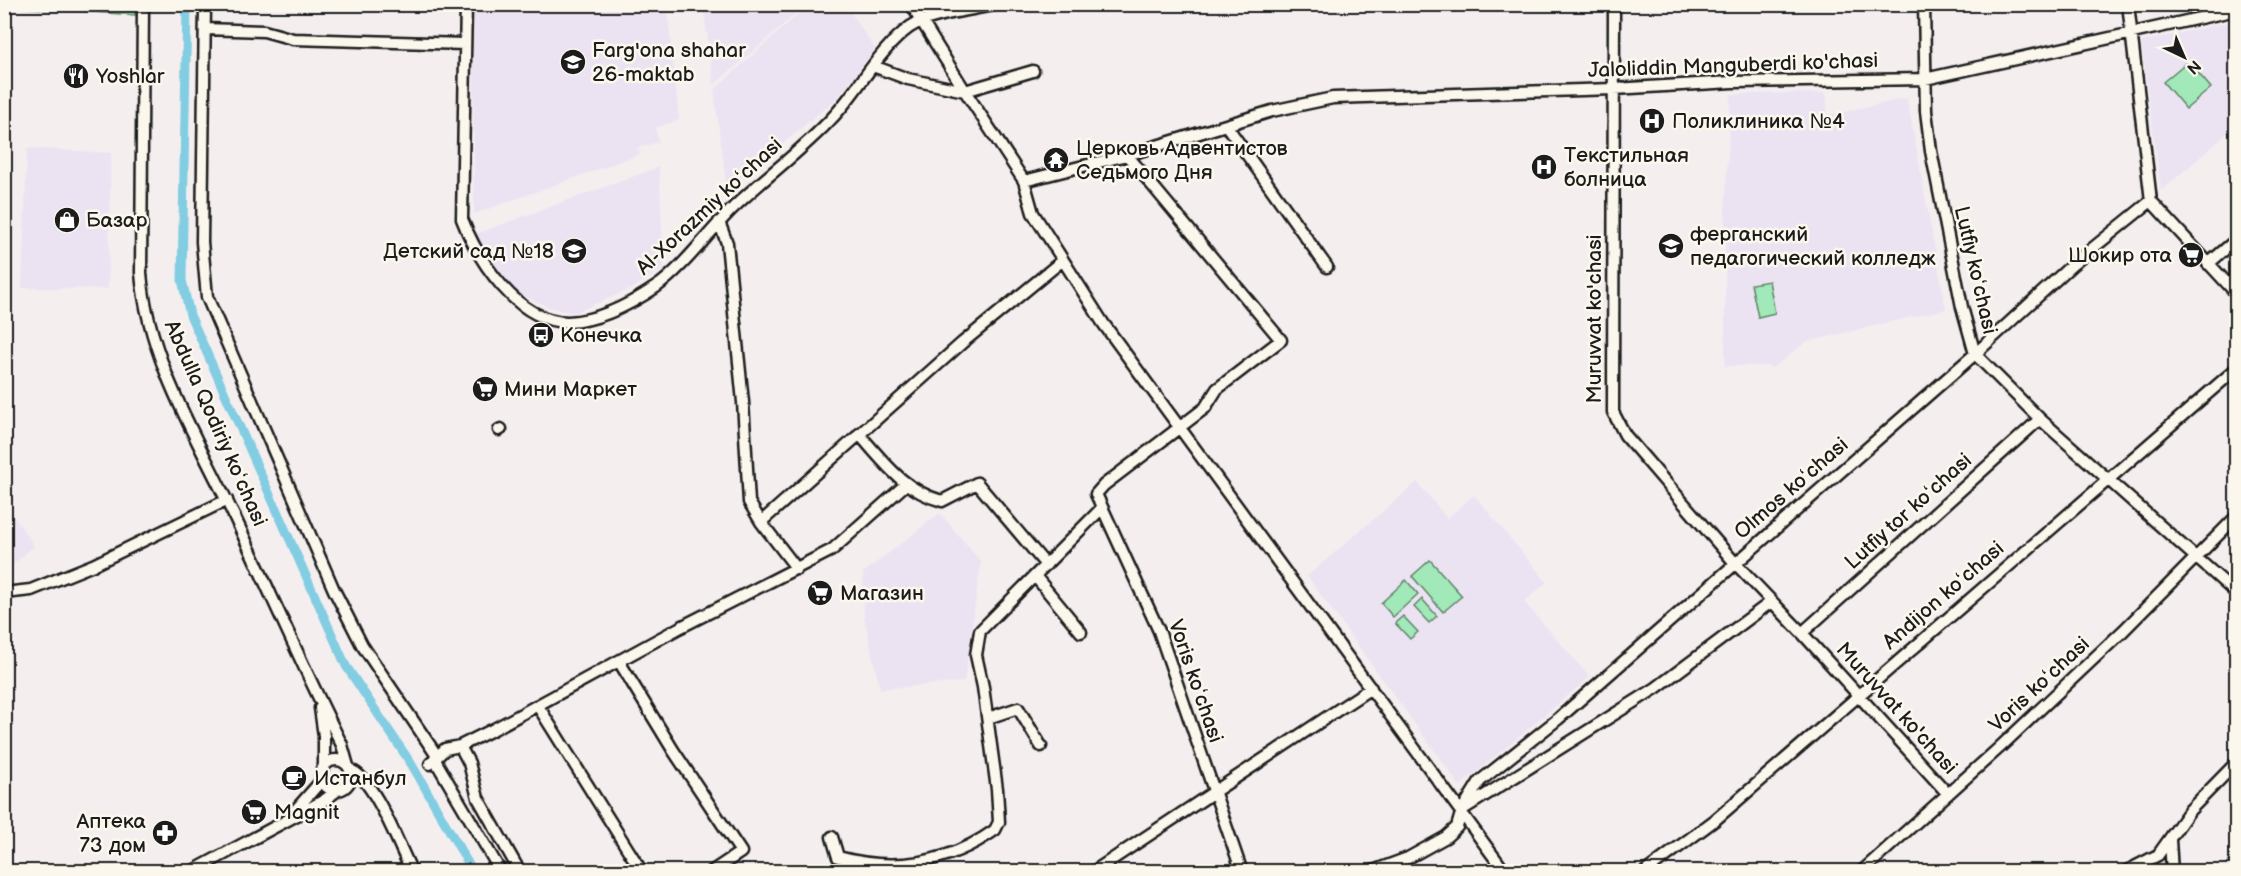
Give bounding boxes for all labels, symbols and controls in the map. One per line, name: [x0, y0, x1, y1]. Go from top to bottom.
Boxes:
north arrow: [2154, 27, 2214, 87]
place label: Farg'ona shahar 26-maktab: [592, 38, 746, 87]
school or university icon: Farg'ona shahar 26-maktab: [558, 47, 588, 77]
street label: Jaloliddin Manguberdi ko'chasi: [1587, 48, 1879, 83]
text: N: [2182, 56, 2204, 78]
restaurant icon: Yoshlar: [61, 61, 91, 91]
place label: Yoshlar: [95, 64, 165, 89]
hospital icon: Поликлиника №4: [1637, 106, 1667, 136]
place label: Поликлиника №4: [1672, 109, 1845, 134]
street label: Al-Xorazmiy koʻchasi: [631, 132, 788, 280]
place label: Церковь Адвентистов Седьмого Дня: [1076, 136, 1288, 185]
place label: Текстильная болница: [1564, 143, 1689, 192]
temple icon: Церковь Адвентистов Седьмого Дня: [1041, 145, 1071, 175]
hospital icon: Текстильная болница: [1529, 152, 1559, 182]
street label: Lutfiy koʻchasi: [1949, 204, 2002, 337]
shop icon: Базар: [52, 205, 82, 235]
place label: Базар: [86, 208, 147, 233]
place label: ферганский педагогический колледж: [1690, 222, 1936, 271]
school or university icon: ферганский педагогический колледж: [1656, 231, 1686, 261]
street label: Muruvvat ko'chasi: [1582, 235, 1607, 403]
school or university icon: Детский сад №18: [559, 236, 589, 266]
place label: Детский сад №18: [383, 239, 554, 264]
supermarket icon: Шокир ота: [2176, 240, 2206, 270]
place label: Шокир ота: [2068, 243, 2173, 268]
street label: Abdulla Qodiriy koʻchasi: [159, 316, 272, 530]
bus stop icon: Конечка: [526, 320, 556, 350]
place label: Конечка: [560, 323, 643, 348]
supermarket icon: Мини Маркет: [470, 374, 500, 404]
place label: Мини Маркет: [504, 377, 637, 402]
street label: Olmos koʻchasi: [1729, 432, 1853, 545]
street label: Lutfiy tor koʻchasi: [1840, 448, 1977, 575]
street label: Andijon koʻchasi: [1878, 536, 2009, 655]
supermarket icon: Магазин: [805, 578, 835, 608]
place label: Магазин: [840, 581, 924, 606]
street label: Voris koʻchasi: [1163, 616, 1228, 746]
street label: Voris koʻchasi: [1984, 631, 2095, 737]
street label: Muruvvat ko'chasi: [1831, 637, 1962, 779]
cafe icon: Истанбул: [279, 763, 309, 793]
place label: Истанбул: [314, 766, 407, 791]
supermarket icon: Magnit: [239, 797, 269, 827]
place label: Magnit: [274, 800, 340, 825]
place label: Аптека 73 дом: [75, 809, 147, 858]
pharmacy icon: Аптека 73 дом: [150, 818, 180, 848]

